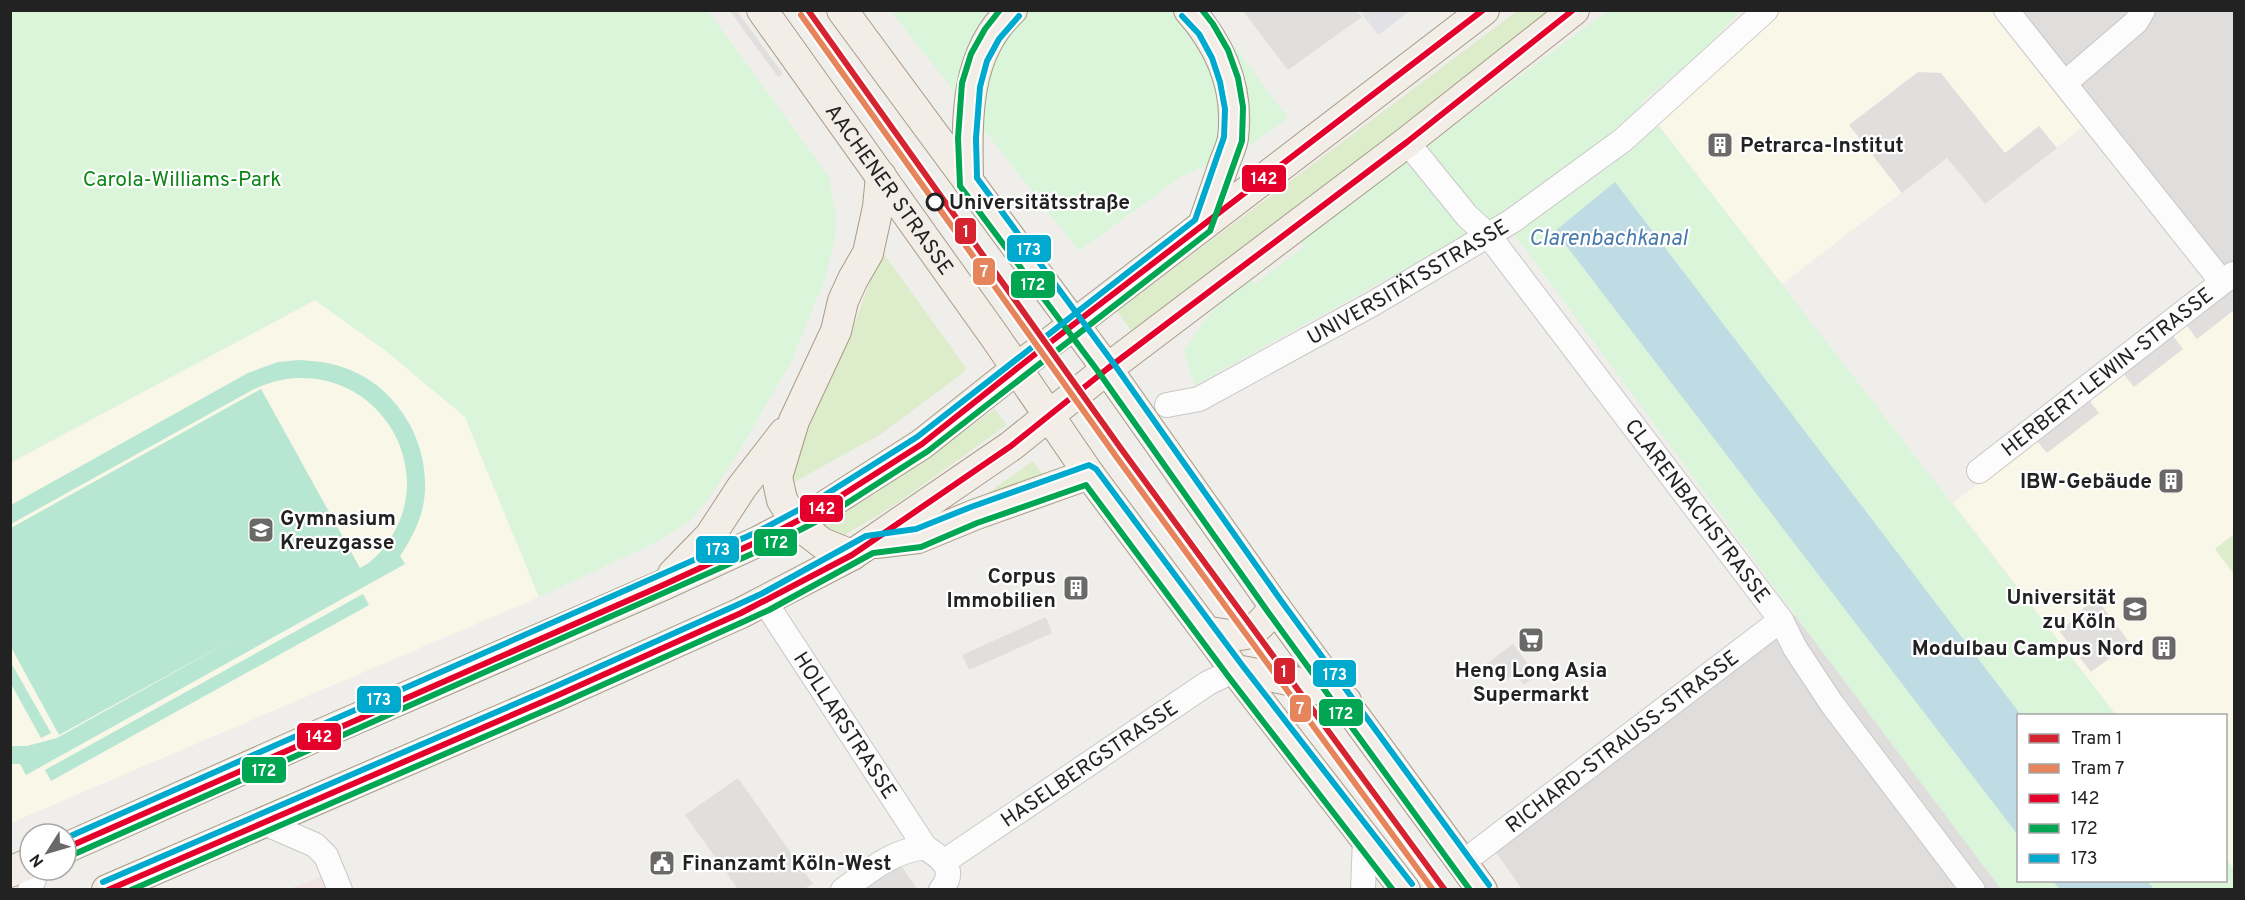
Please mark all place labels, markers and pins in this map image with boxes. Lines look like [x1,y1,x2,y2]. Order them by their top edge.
building icon: Petrarca-Institut [1705,130,1735,160]
place label: Petrarca-Institut [1740,133,1904,160]
place label: Universitätsstraße [949,190,1130,217]
marker: Universitätsstraße [926,193,944,211]
building icon: IBW-Gebäude [2156,466,2186,496]
place label: IBW-Gebäude [2020,469,2152,496]
place label: Gymnasium Kreuzgasse [280,506,396,557]
school or university icon: Gymnasium Kreuzgasse [246,515,276,545]
place label: Corpus Immobilien [947,564,1056,615]
building icon: Corpus Immobilien [1061,573,1091,603]
place label: Universität zu Köln [2007,585,2116,636]
school or university icon: Universität zu Köln [2120,594,2150,624]
supermarket icon: Heng Long Asia Supermarkt [1516,625,1546,655]
building icon: Modulbau Campus Nord [2149,633,2179,663]
place label: Modulbau Campus Nord [1912,636,2144,663]
place label: Heng Long Asia Supermarkt [1455,658,1607,709]
public building icon: Finanzamt Köln-West [647,848,677,878]
place label: Finanzamt Köln-West [682,851,891,878]

